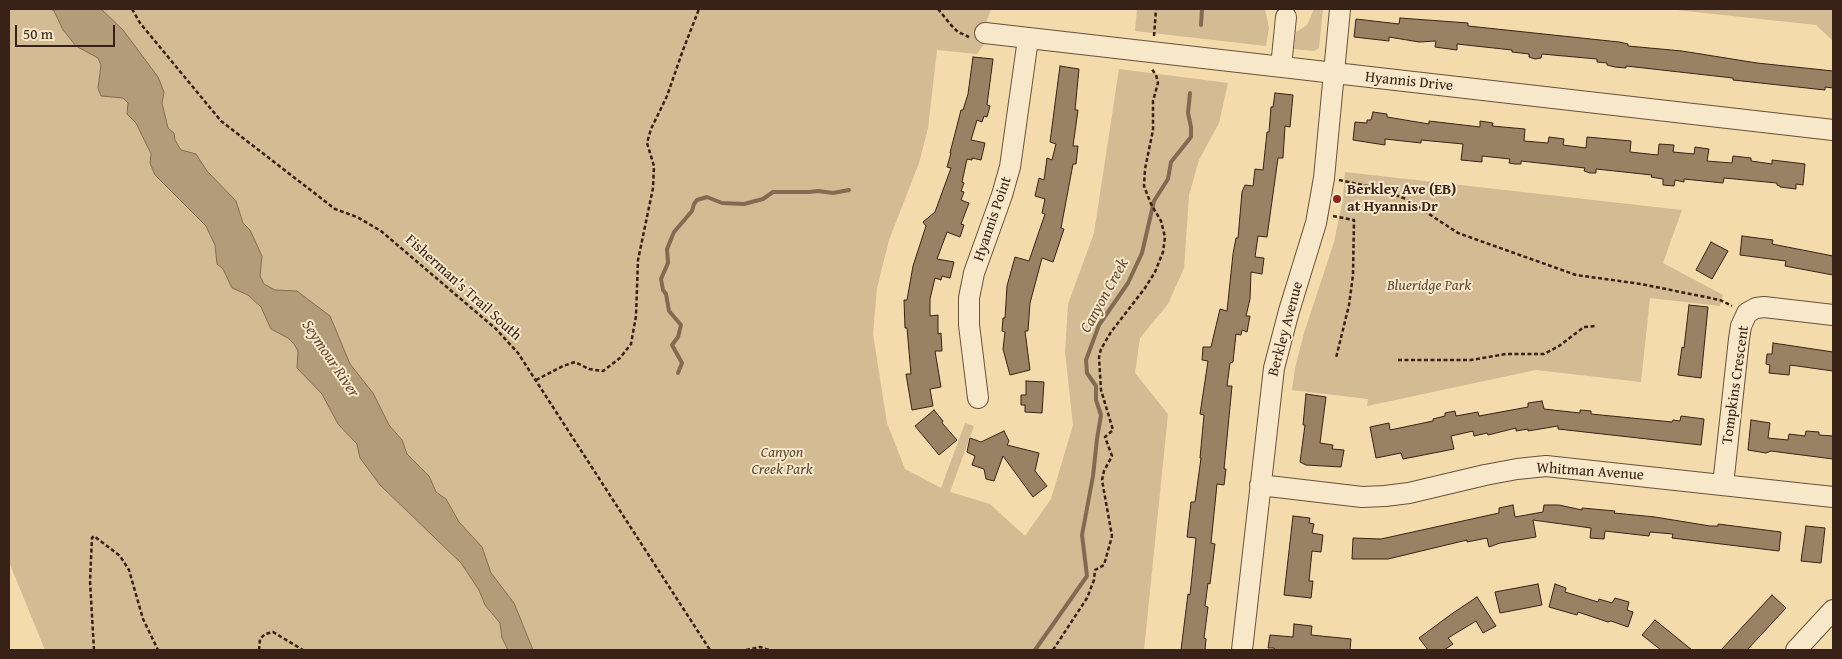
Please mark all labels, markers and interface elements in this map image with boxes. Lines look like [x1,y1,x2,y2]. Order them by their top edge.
scale bar [18,15,118,47]
text: 50 m [23,23,53,44]
street label: Hyannis Drive [1364,68,1454,96]
street label: Hyannis Point [970,174,1016,264]
place label: Berkley Ave (EB) at Hyannis Dr [1347,181,1456,216]
marker: Berkley Ave (EB) at Hyannis Dr [1331,193,1343,205]
street label: Fisherman's Trail South [401,231,525,345]
water label: Canyon Creek [1077,255,1133,337]
park label: Blueridge Park [1387,277,1471,295]
street label: Berkley Avenue [1265,280,1307,378]
water label: Seymour River [297,317,363,401]
street label: Tompkins Crescent [1719,324,1753,446]
park label: Canyon Creek Park [751,444,813,479]
street label: Whitman Avenue [1536,459,1644,485]

